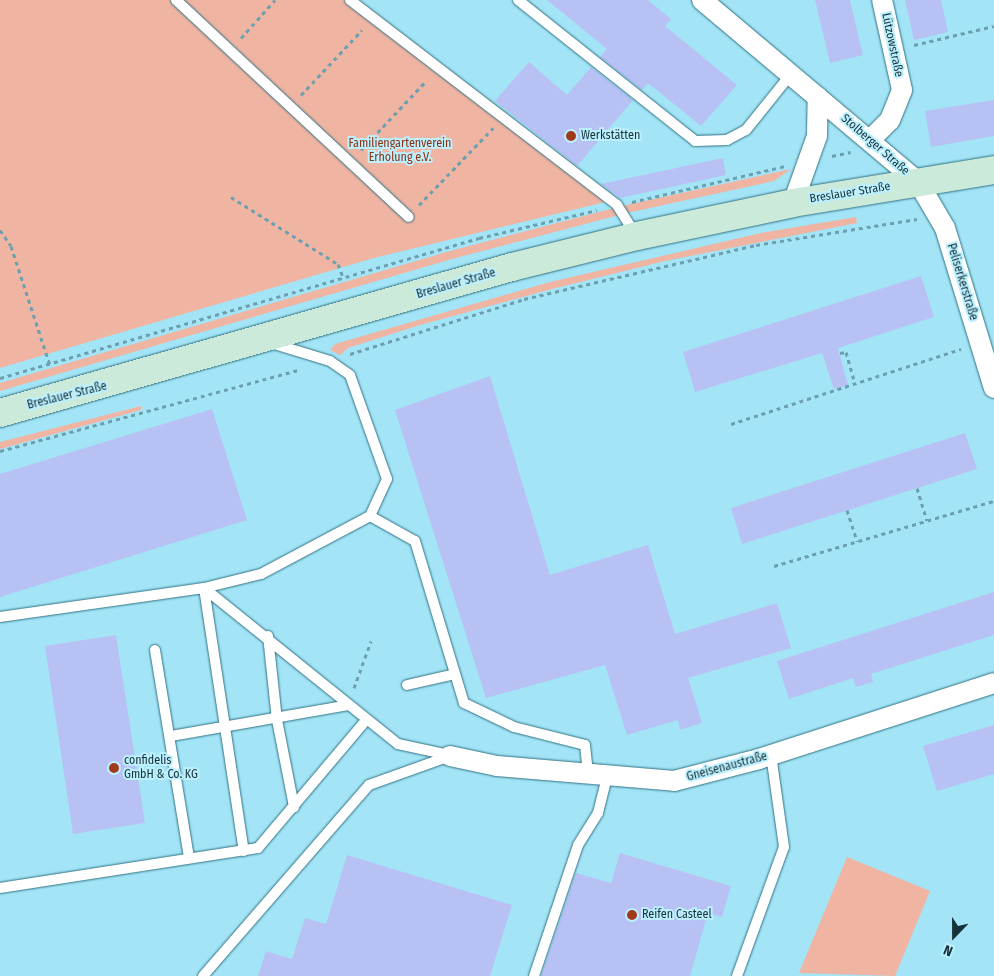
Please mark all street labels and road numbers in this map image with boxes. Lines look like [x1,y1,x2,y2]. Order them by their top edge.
street label: Lützowstraße [878,12,906,78]
street label: Stolberger Straße [838,111,912,179]
street label: Breslauer Straße [809,180,891,206]
street label: Peliserkerstraße [943,242,981,322]
street label: Breslauer Straße [415,266,497,302]
street label: Breslauer Straße [26,379,108,413]
street label: Gneisenaustraße [685,749,769,785]

